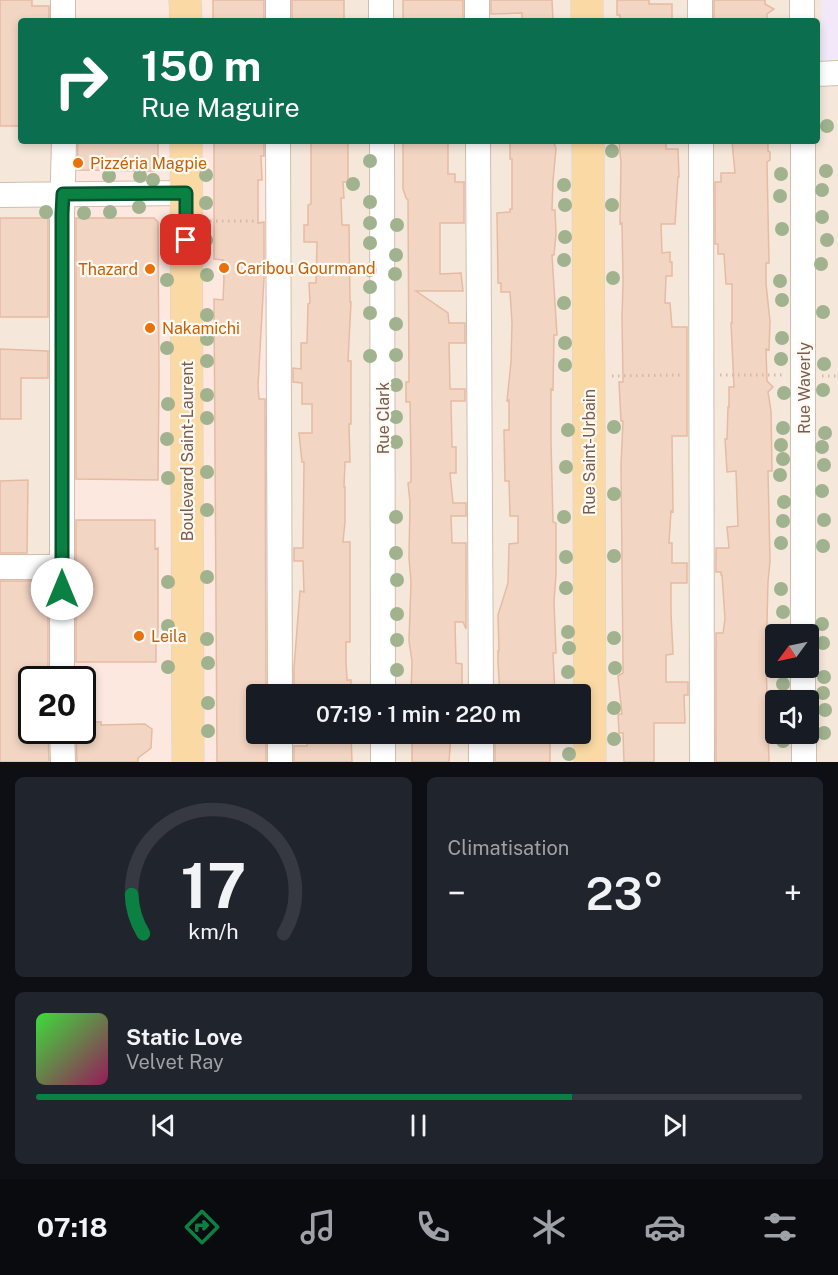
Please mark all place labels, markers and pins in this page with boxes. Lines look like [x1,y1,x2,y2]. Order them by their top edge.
place label: Pizzéria Magpie [90,154,207,173]
marker: Pizzéria Magpie [71,156,85,170]
pin [160,214,211,265]
place label: Caribou Gourmand [236,259,376,278]
place label: Thazard [78,260,138,279]
marker: Caribou Gourmand [217,261,231,275]
marker: Thazard [143,262,157,276]
place label: Nakamichi [162,319,240,338]
marker: Nakamichi [143,321,157,335]
place label: Leila [151,627,187,646]
marker: Leila [132,629,146,643]

